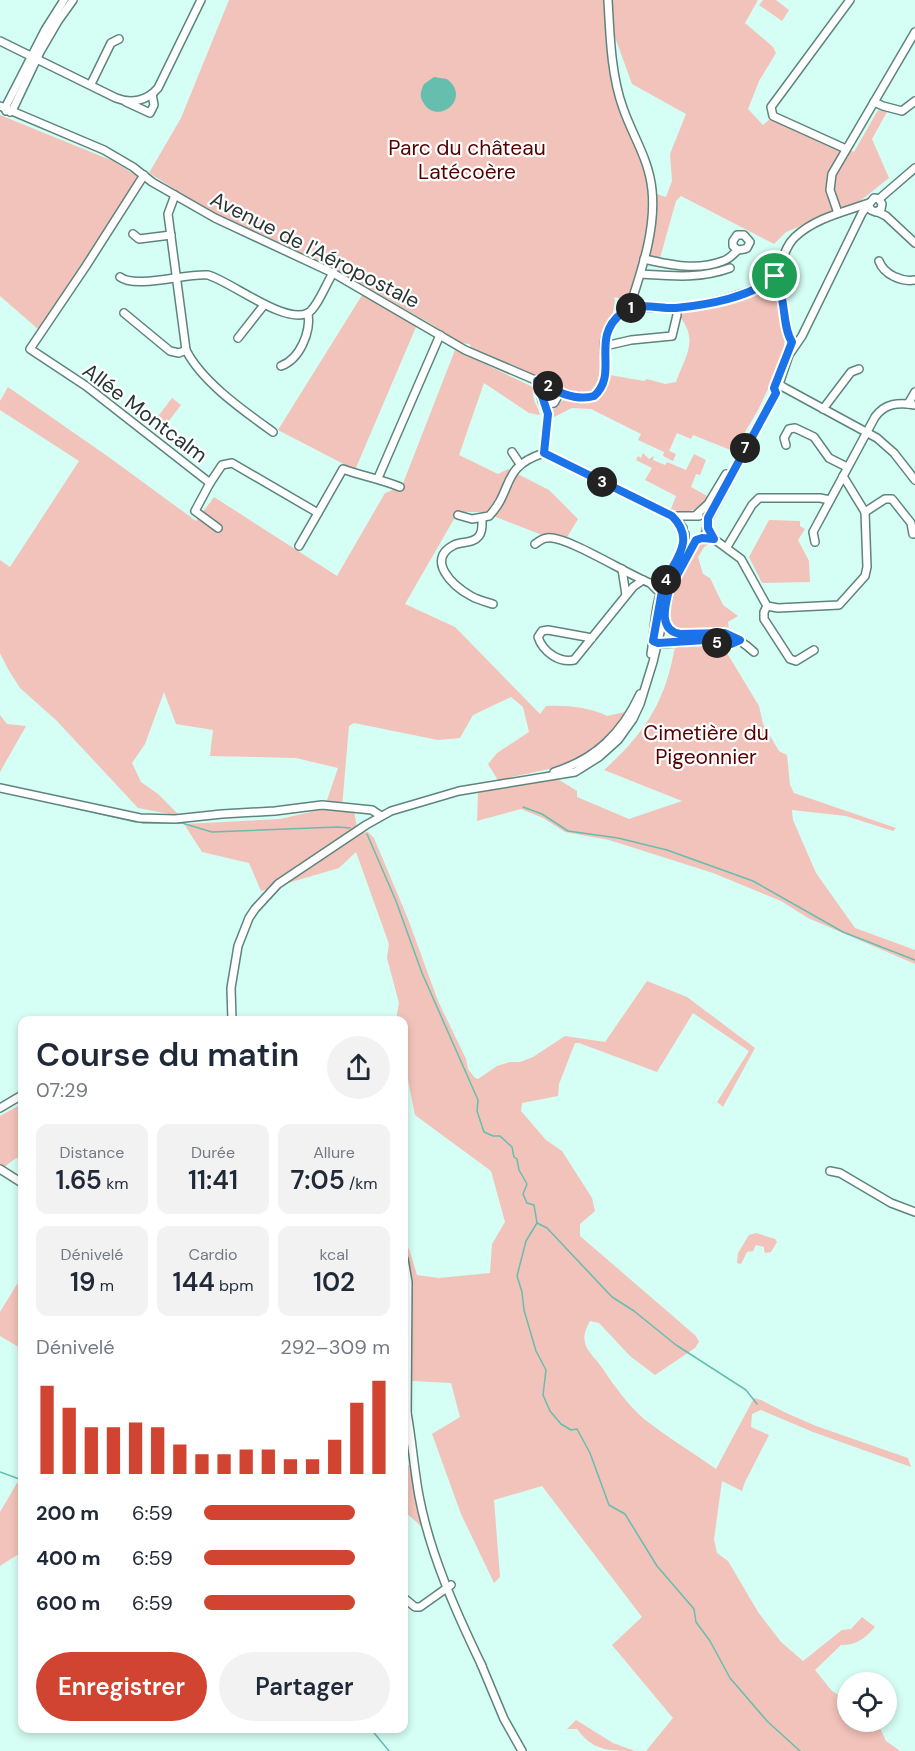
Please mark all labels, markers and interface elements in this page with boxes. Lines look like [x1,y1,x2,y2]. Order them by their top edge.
park label: Parc du château Latécoère [388,134,546,186]
street label: Avenue de l'Aéropostale [206,185,425,315]
pin [749,250,800,301]
icon: arrive [758,259,791,292]
pin: 1 [616,293,646,323]
text: 1 [628,297,634,318]
street label: Allée Montcalm [77,357,213,469]
pin: 2 [533,371,563,401]
text: 2 [543,375,553,396]
pin: 7 [730,433,760,463]
text: 7 [741,437,749,458]
pin: 3 [587,467,617,497]
text: 3 [597,471,607,492]
pin: 4 [651,565,681,595]
text: 4 [661,569,671,590]
pin: 5 [702,628,732,658]
text: 5 [712,632,722,653]
park label: Cimetière du Pigeonnier [643,719,769,771]
text: Course du matin [36,1033,299,1076]
button: share [327,1036,390,1099]
text: 07:29 [36,1077,88,1103]
text: Distance [60,1142,124,1163]
text: Durée [191,1142,235,1163]
text: Allure [313,1142,355,1163]
text: 1.65 [56,1163,102,1197]
text: 11:41 [188,1163,238,1197]
text: 7:05 [290,1163,345,1197]
text: km [102,1173,129,1194]
text: /km [345,1173,378,1194]
text: Dénivelé [61,1244,123,1265]
text: Cardio [188,1244,238,1265]
text: kcal [320,1244,348,1265]
text: 19 [70,1265,96,1299]
text: 144 [173,1265,215,1299]
text: 102 [313,1265,355,1299]
text: m [96,1275,114,1296]
text: bpm [215,1275,253,1296]
text: Dénivelé [36,1334,115,1360]
text: 292–309 m [280,1334,390,1360]
text: 200 m [36,1500,99,1526]
text: 6:59 [132,1500,173,1526]
text: 400 m [36,1545,101,1571]
text: 6:59 [132,1545,173,1571]
text: 600 m [36,1590,100,1616]
text: 6:59 [132,1590,173,1616]
button: Enregistrer [36,1652,207,1721]
button: Partager [219,1652,390,1721]
map controls [837,1672,897,1732]
button: locate [837,1672,897,1732]

